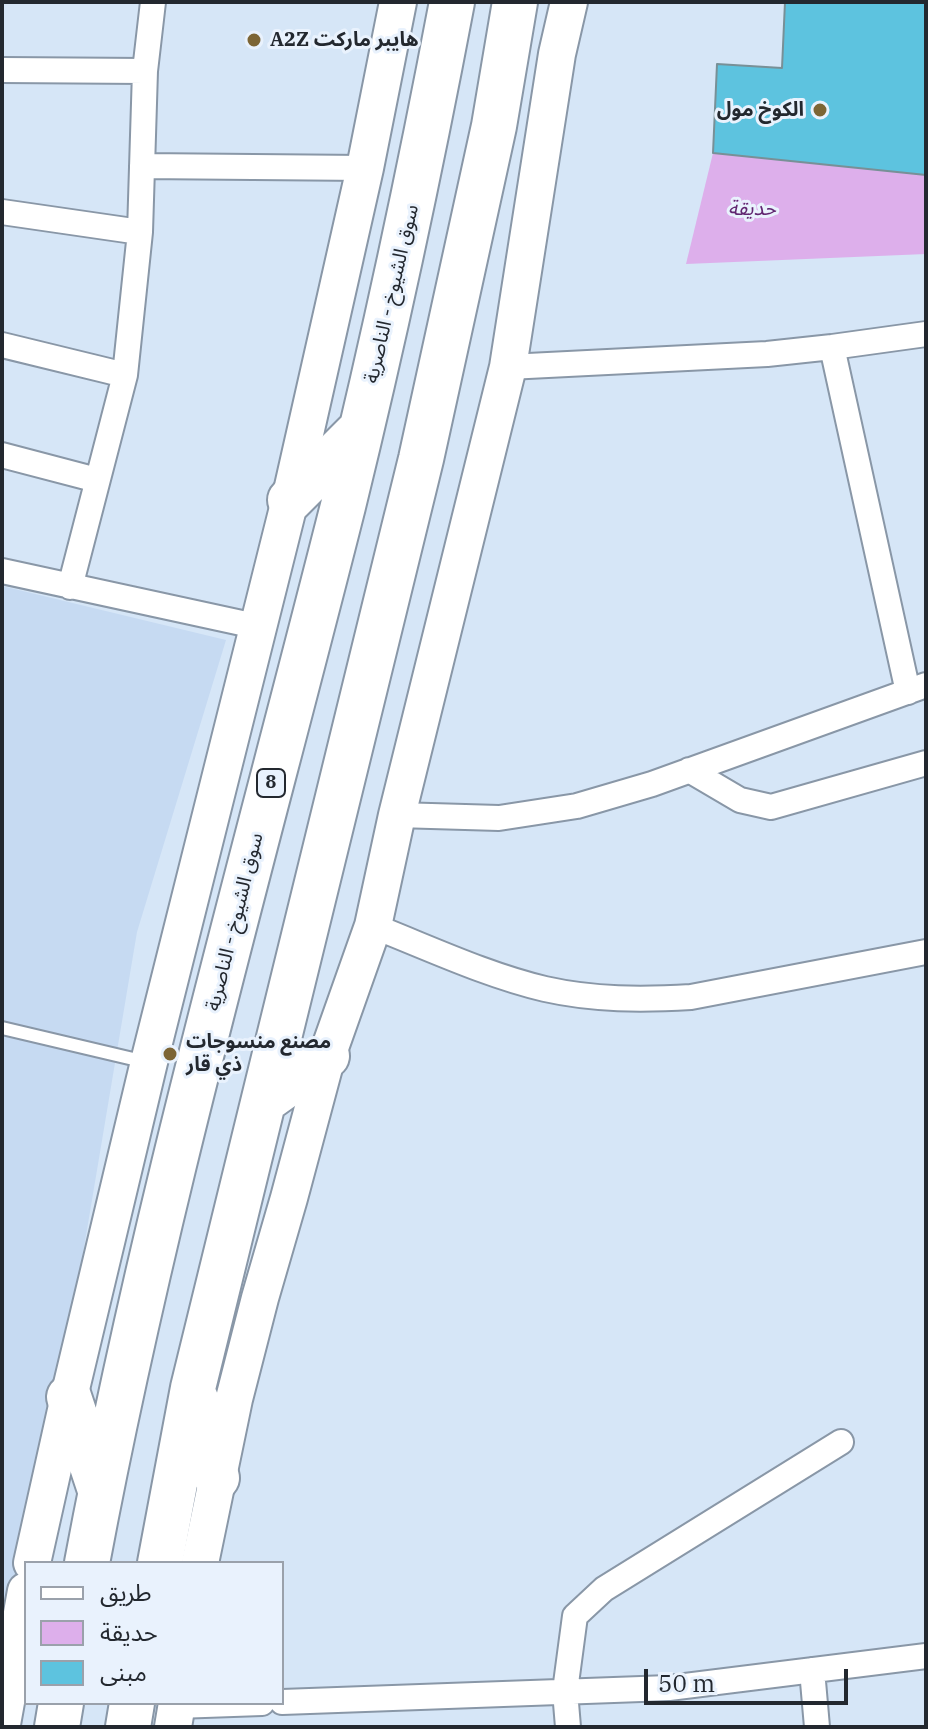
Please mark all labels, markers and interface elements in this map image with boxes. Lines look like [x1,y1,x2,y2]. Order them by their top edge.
place label: A2Z هايبر ماركت [270,28,419,52]
marker: A2Z هايبر ماركت [245,31,263,49]
place label: الكوخ مول [717,98,804,122]
marker: الكوخ مول [811,101,829,119]
park label: حديقة [728,197,776,221]
street label: سوق الشيوخ - الناصرية [360,202,424,386]
road number: 8 [257,769,285,797]
street label: سوق الشيوخ - الناصرية [201,830,269,1014]
place label: مصنع منسوجات ذي قار [186,1030,331,1077]
marker: مصنع منسوجات ذي قار [161,1045,179,1063]
legend [24,1561,284,1705]
text: طريق [100,1576,152,1608]
text: حديقة [100,1616,158,1648]
scale bar [648,1653,852,1703]
text: مبنى [100,1656,147,1688]
text: 50 m [658,1667,715,1699]

